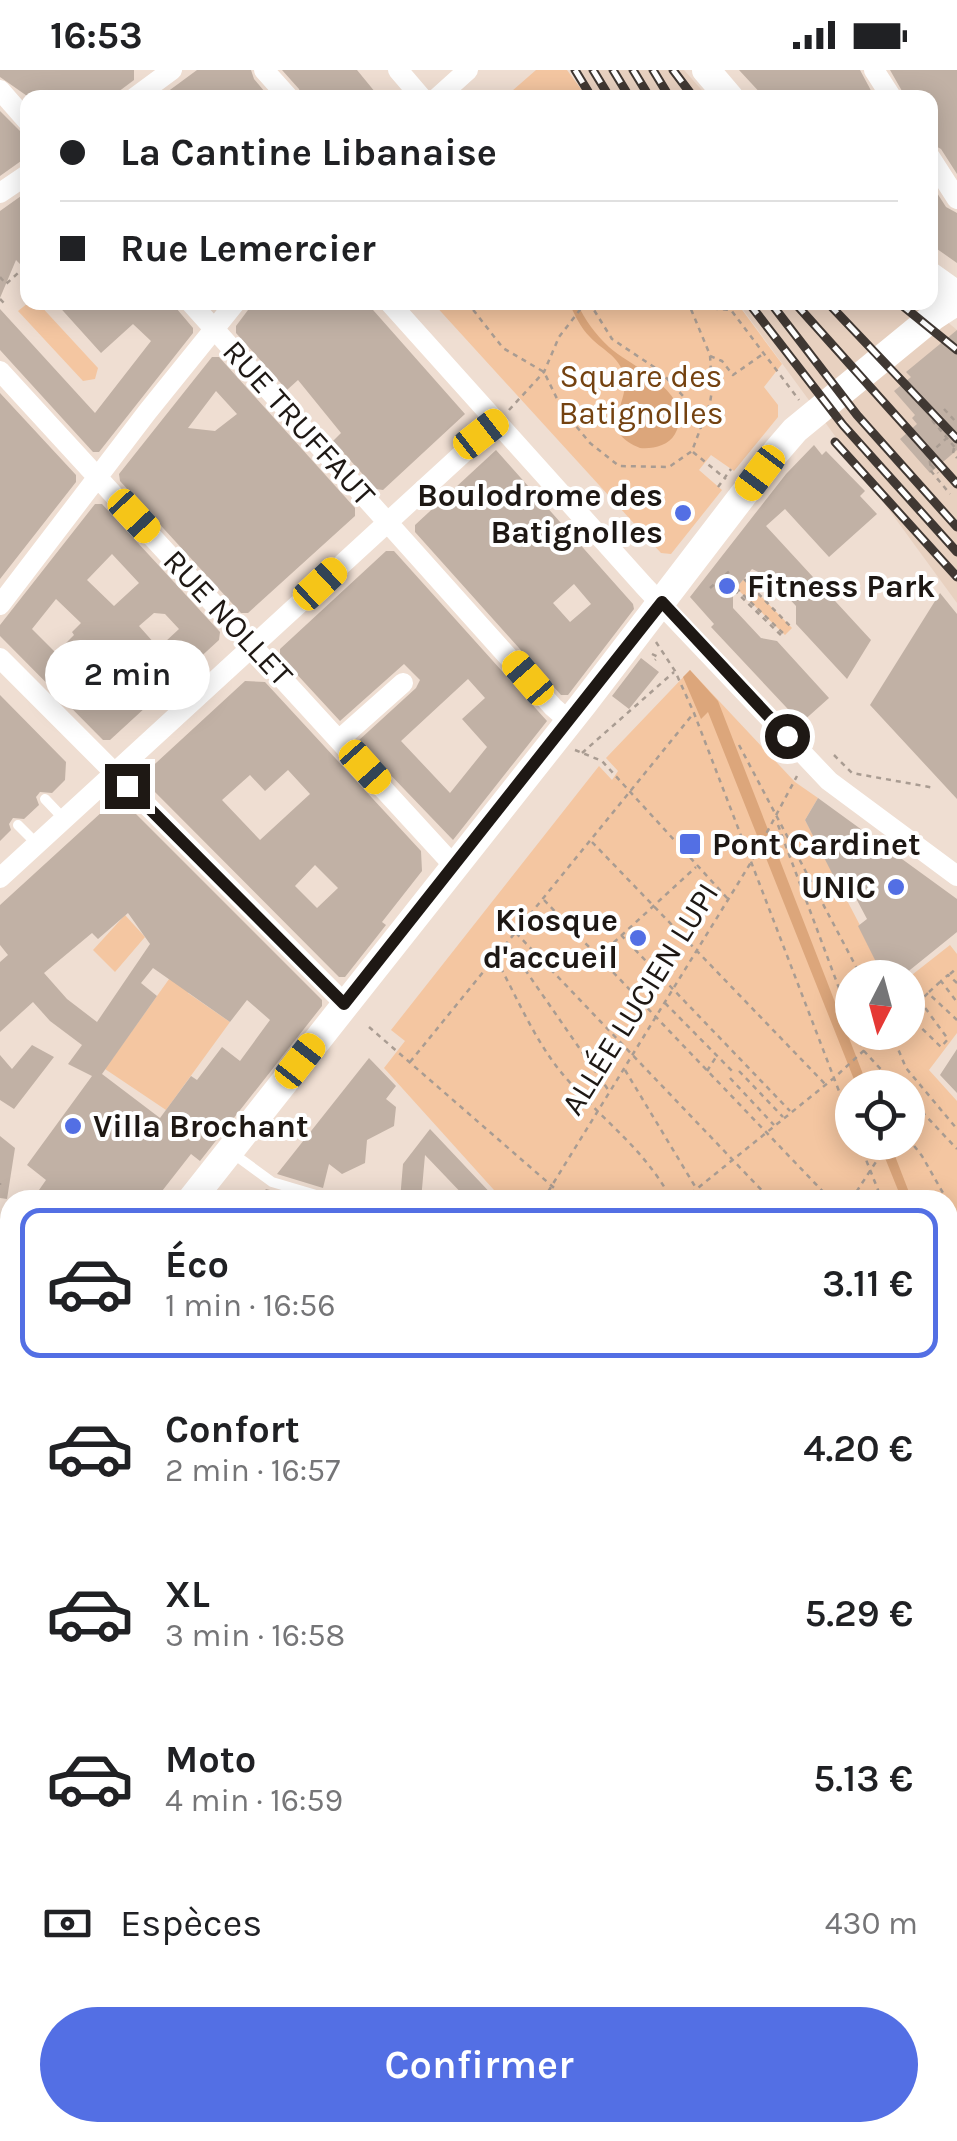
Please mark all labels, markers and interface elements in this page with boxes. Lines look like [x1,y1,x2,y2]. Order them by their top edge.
text: 16:53 [50,13,143,58]
text: La Cantine Libanaise [120,130,497,175]
text: Rue Lemercier [120,226,376,271]
street label: RUE TRUFFAUT [215,333,383,513]
park label: Square des Batignolles [558,358,724,432]
car [448,404,514,464]
car [730,440,790,506]
place label: Boulodrome des Batignolles [417,477,663,551]
car [103,484,165,548]
marker: Boulodrome des Batignolles [672,502,694,524]
street label: RUE NOLLET [156,542,300,694]
car [288,553,352,615]
place label: Fitness Park [747,568,935,605]
marker: Fitness Park [716,575,738,597]
callout: 2 min [44,641,210,711]
car [497,646,559,710]
text: 2 min [84,656,171,693]
route start [765,714,810,759]
car [334,735,396,799]
route end [105,764,150,809]
place label: Pont Cardinet [712,826,921,863]
marker: Pont Cardinet [677,831,703,857]
place label: UNIC [801,869,876,906]
street label: ALLÉE LUCIEN LUPI [552,875,726,1122]
marker: UNIC [885,876,907,898]
place label: Kiosque d'accueil [483,902,618,976]
marker: Kiosque d'accueil [627,927,649,949]
north arrow [835,960,925,1050]
map controls [835,960,925,1160]
car [270,1028,330,1094]
button: locate [835,1070,925,1160]
place label: Villa Brochant [93,1108,309,1145]
marker: Villa Brochant [62,1115,84,1137]
icon: car [45,1238,135,1328]
text: Éco [165,1242,229,1287]
text: 3.11 € [822,1261,913,1306]
text: 1 min · 16:56 [165,1287,336,1324]
icon: car [45,1403,135,1493]
text: Confort [165,1407,300,1452]
text: 4.20 € [803,1426,913,1471]
text: 2 min · 16:57 [165,1452,340,1489]
icon: car [45,1568,135,1658]
text: XL [165,1572,210,1617]
text: 5.29 € [804,1591,913,1636]
text: 3 min · 16:58 [165,1617,345,1654]
icon: car [45,1733,135,1823]
text: Moto [165,1737,256,1782]
text: 5.13 € [813,1756,913,1801]
text: 4 min · 16:59 [165,1782,343,1819]
icon: cash [40,1896,95,1951]
text: Espèces [120,1901,262,1946]
text: 430 m [825,1905,918,1942]
button: Confirmer [40,2007,918,2122]

